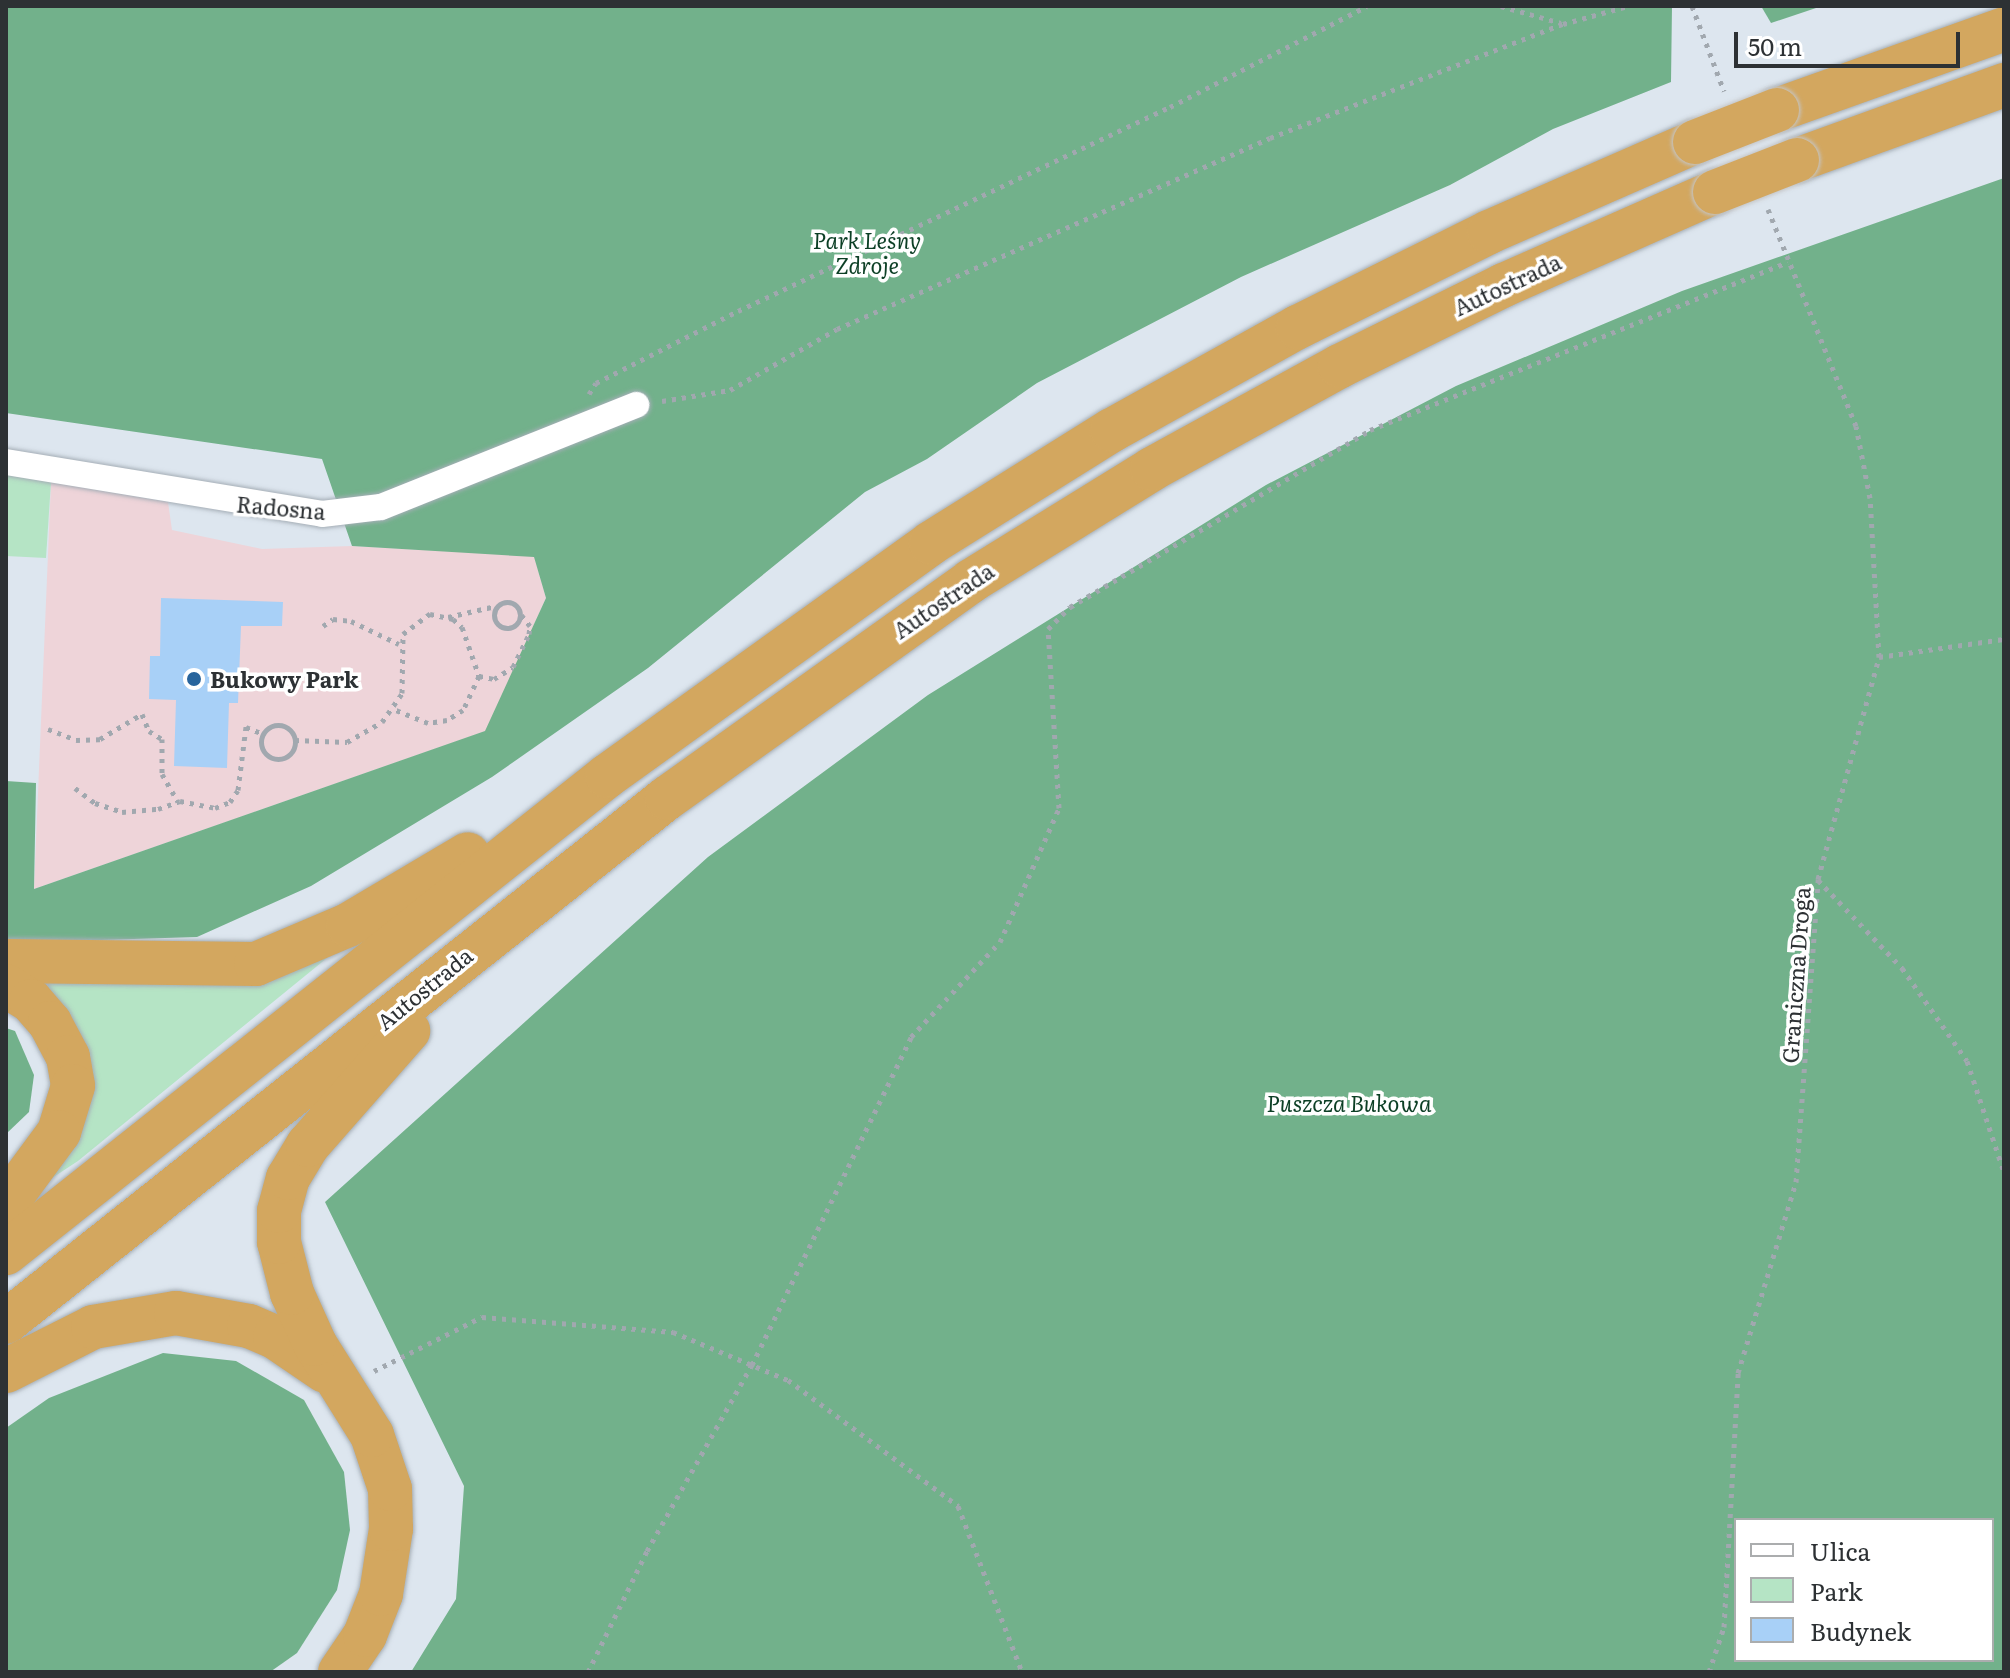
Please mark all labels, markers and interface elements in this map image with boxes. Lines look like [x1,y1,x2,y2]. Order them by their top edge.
scale bar [1738,16,1964,66]
text: 50 m [1748,28,1802,63]
park label: Park Leśny Zdroje [813,226,921,278]
street label: Autostrada [1449,248,1565,320]
street label: Radosna [235,490,327,524]
street label: Autostrada [888,557,998,643]
place label: Bukowy Park [210,666,359,692]
marker: Bukowy Park [185,670,203,688]
street label: Graniczna Droga [1776,886,1814,1064]
street label: Autostrada [371,941,477,1035]
park label: Puszcza Bukowa [1266,1090,1432,1116]
legend [1734,1518,1994,1662]
text: Ulica [1810,1533,1870,1568]
text: Park [1810,1573,1863,1608]
text: Budynek [1810,1613,1911,1648]

